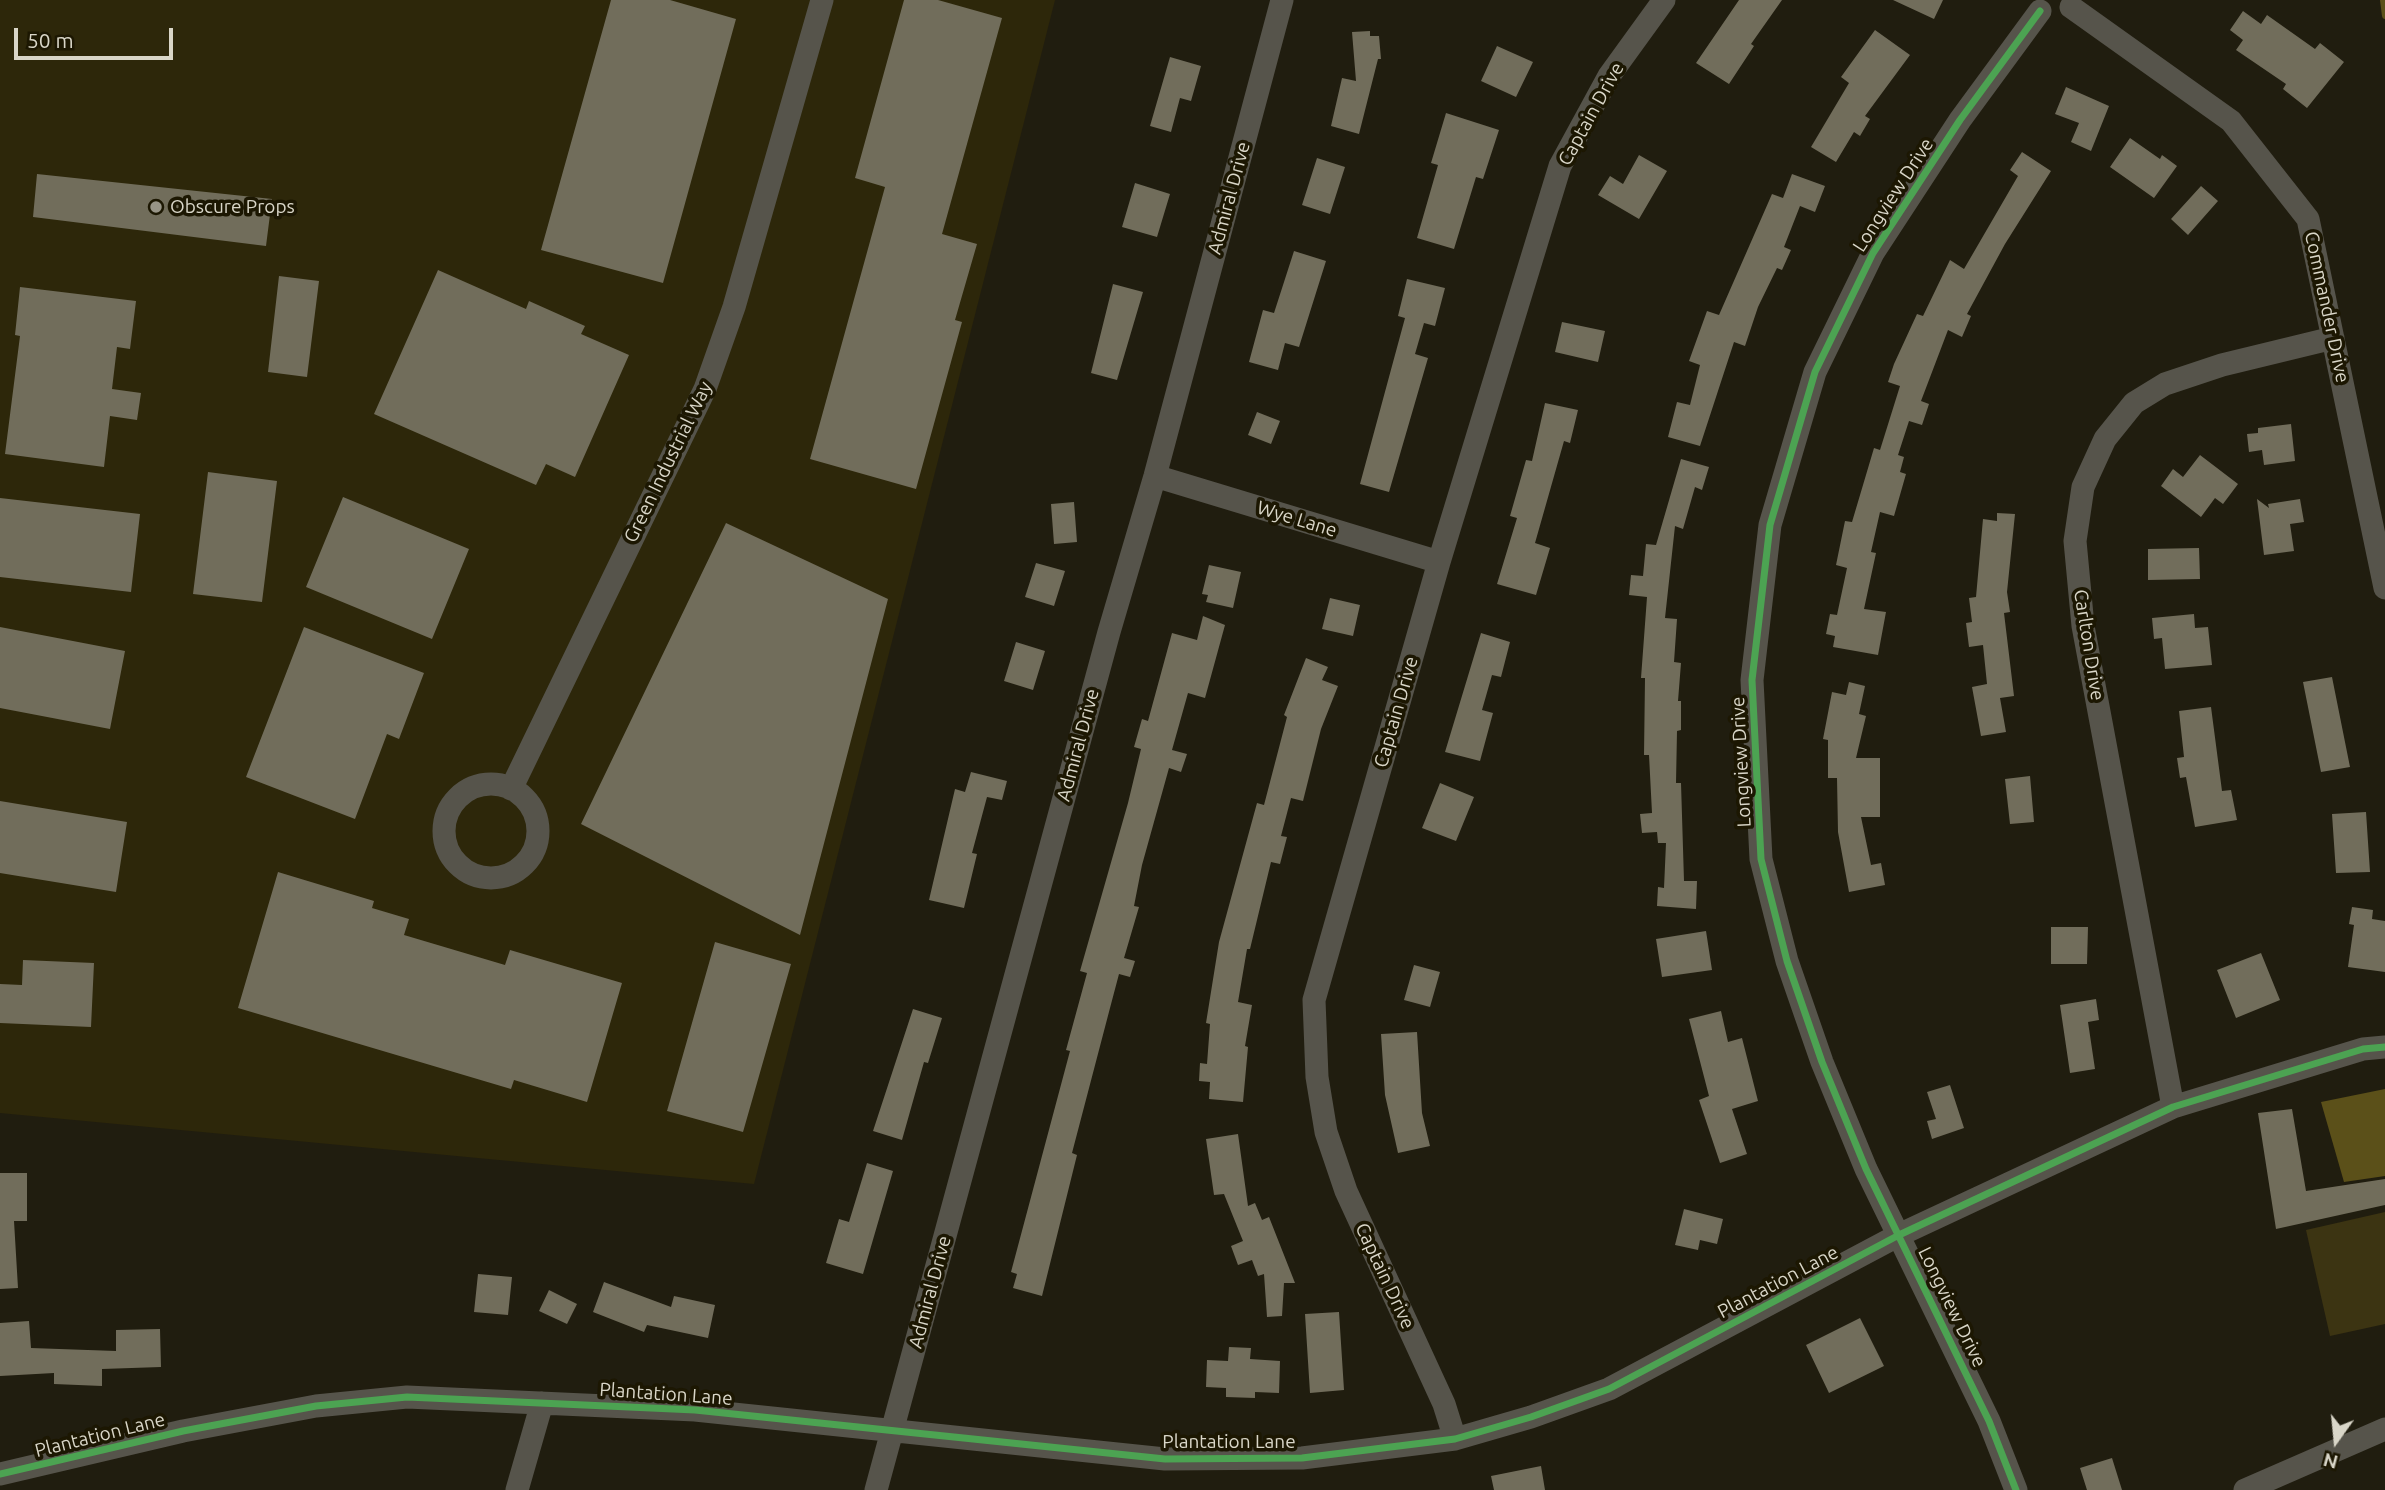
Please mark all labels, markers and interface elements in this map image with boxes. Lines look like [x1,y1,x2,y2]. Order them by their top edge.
scale bar [18,14,177,58]
text: 50 m [27,28,74,52]
street label: Captain Drive [1553,58,1629,170]
street label: Longview Drive [1848,134,1938,256]
street label: Admiral Drive [1203,139,1255,257]
place label: Obscure Props [170,196,295,218]
marker: Obscure Props [148,199,164,215]
street label: Commander Drive [2300,229,2354,385]
street label: Green Industrial Way [619,378,717,546]
street label: Wye Lane [1254,496,1340,542]
street label: Carlton Drive [2069,588,2109,702]
street label: Captain Drive [1369,654,1423,770]
street label: Admiral Drive [1052,686,1104,804]
street label: Longview Drive [1726,696,1756,828]
street label: Captain Drive [1350,1219,1420,1333]
street label: Admiral Drive [904,1233,956,1351]
street label: Plantation Lane [1714,1241,1842,1323]
street label: Longview Drive [1913,1243,1991,1371]
street label: Plantation Lane [599,1378,733,1410]
north arrow [2301,1406,2371,1476]
street label: Plantation Lane [33,1408,167,1462]
street label: Plantation Lane [1162,1431,1296,1453]
text: N [2321,1449,2340,1474]

